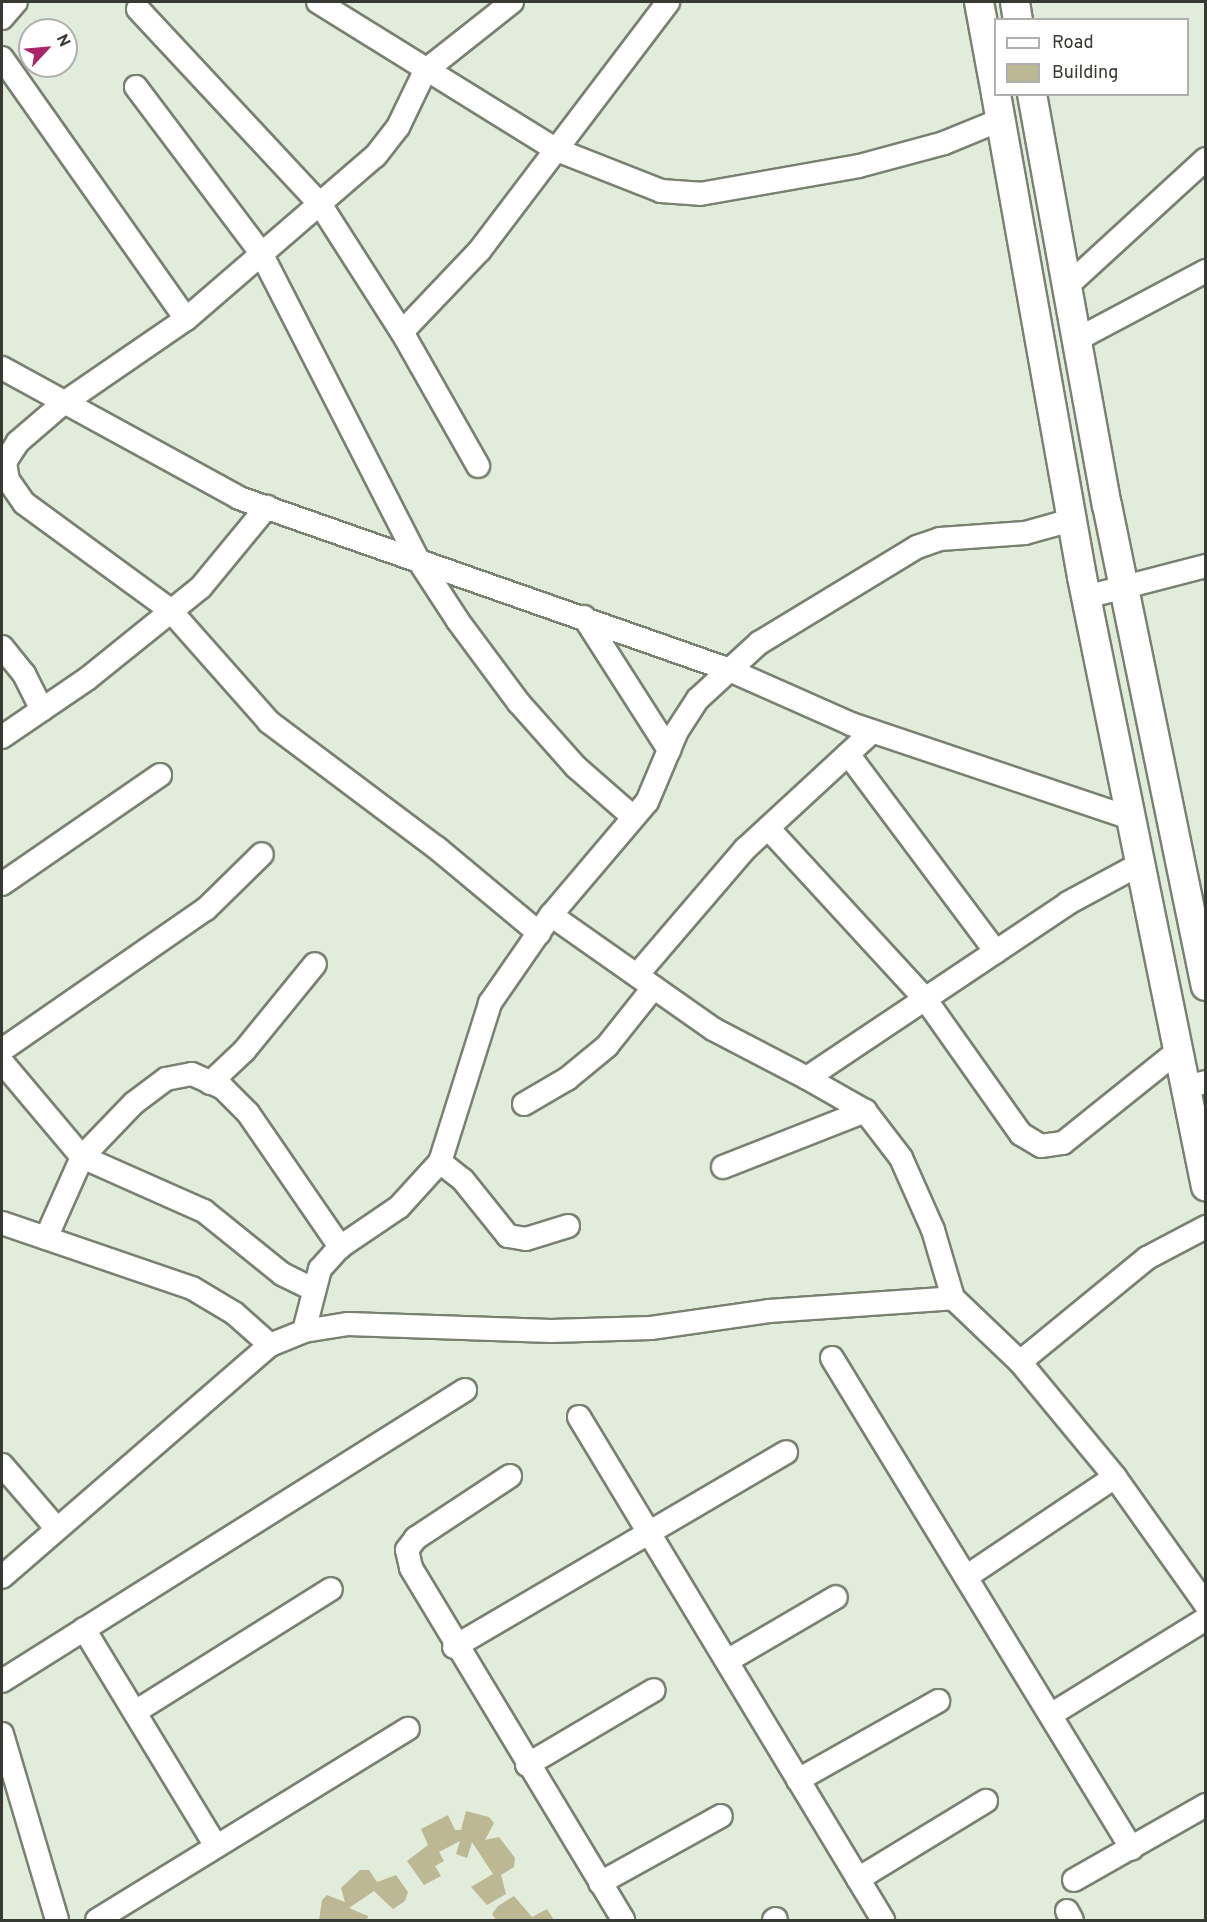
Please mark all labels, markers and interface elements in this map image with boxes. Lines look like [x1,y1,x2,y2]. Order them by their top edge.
north arrow [18,18,78,78]
legend [994,18,1189,96]
text: N [51,31,74,51]
text: Road [1052,32,1094,55]
text: Building [1052,62,1118,85]

